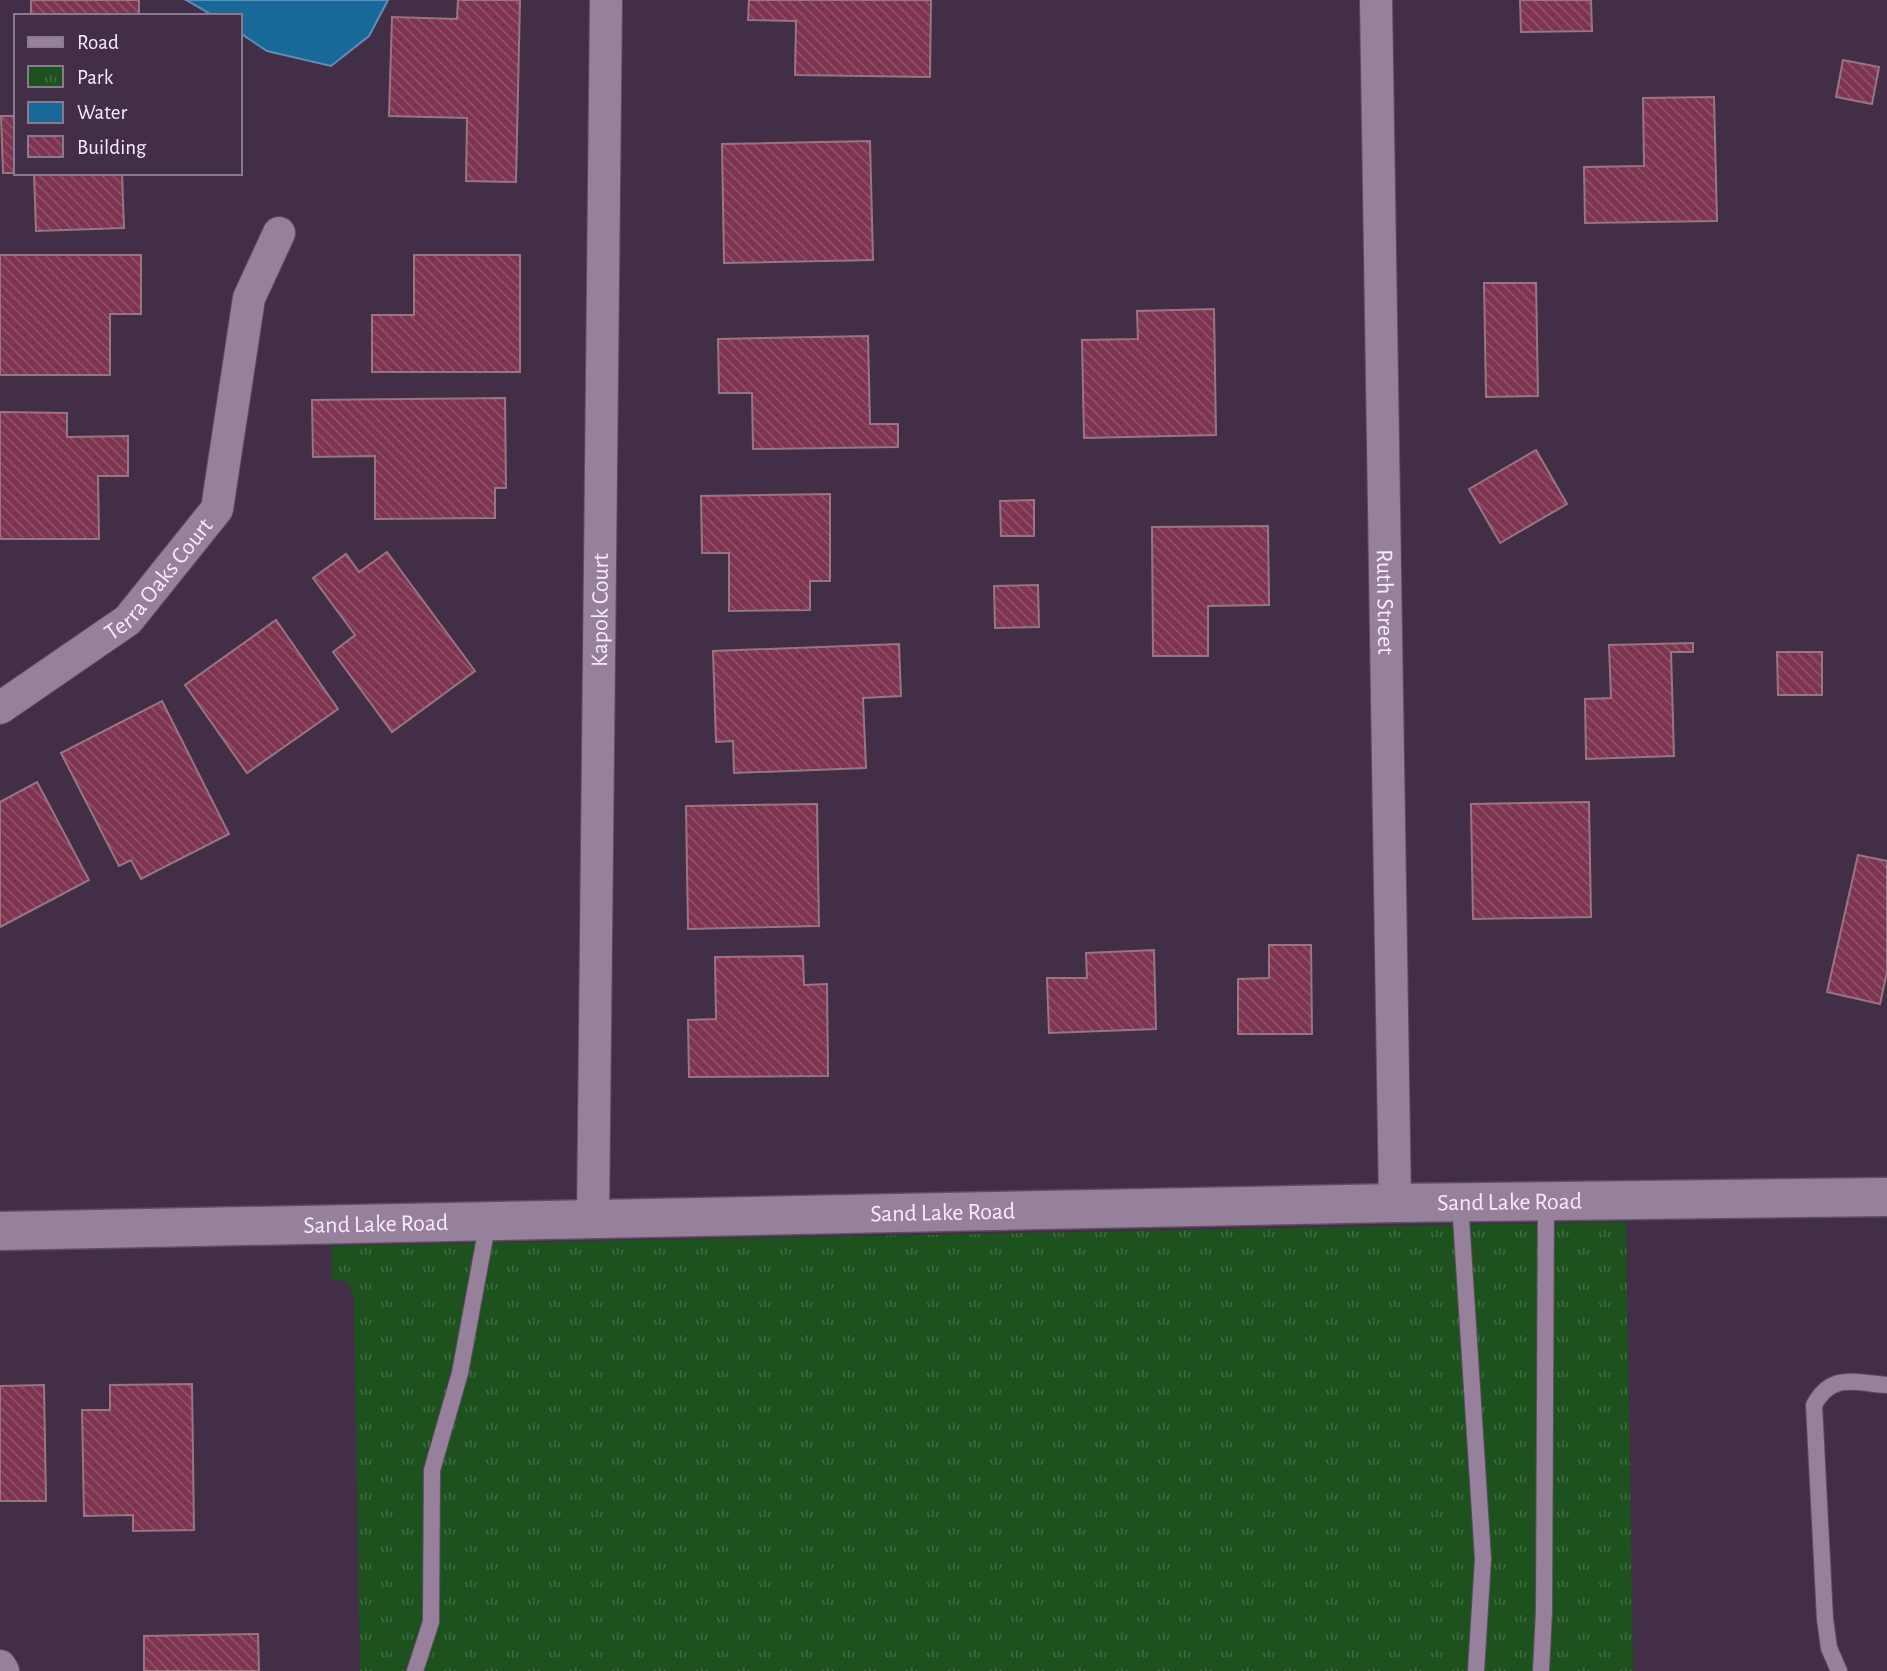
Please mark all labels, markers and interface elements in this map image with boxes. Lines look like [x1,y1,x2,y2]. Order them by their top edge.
legend [14,14,242,175]
text: Road [77,32,119,53]
text: Park [77,67,114,88]
text: Water [77,102,127,123]
text: Building [77,137,147,158]
street label: Terra Oaks Court [100,514,218,645]
street label: Ruth Street [1372,549,1397,655]
street label: Kapok Court [588,553,613,667]
street label: Sand Lake Road [1437,1190,1582,1215]
street label: Sand Lake Road [870,1200,1016,1227]
street label: Sand Lake Road [303,1211,449,1238]

